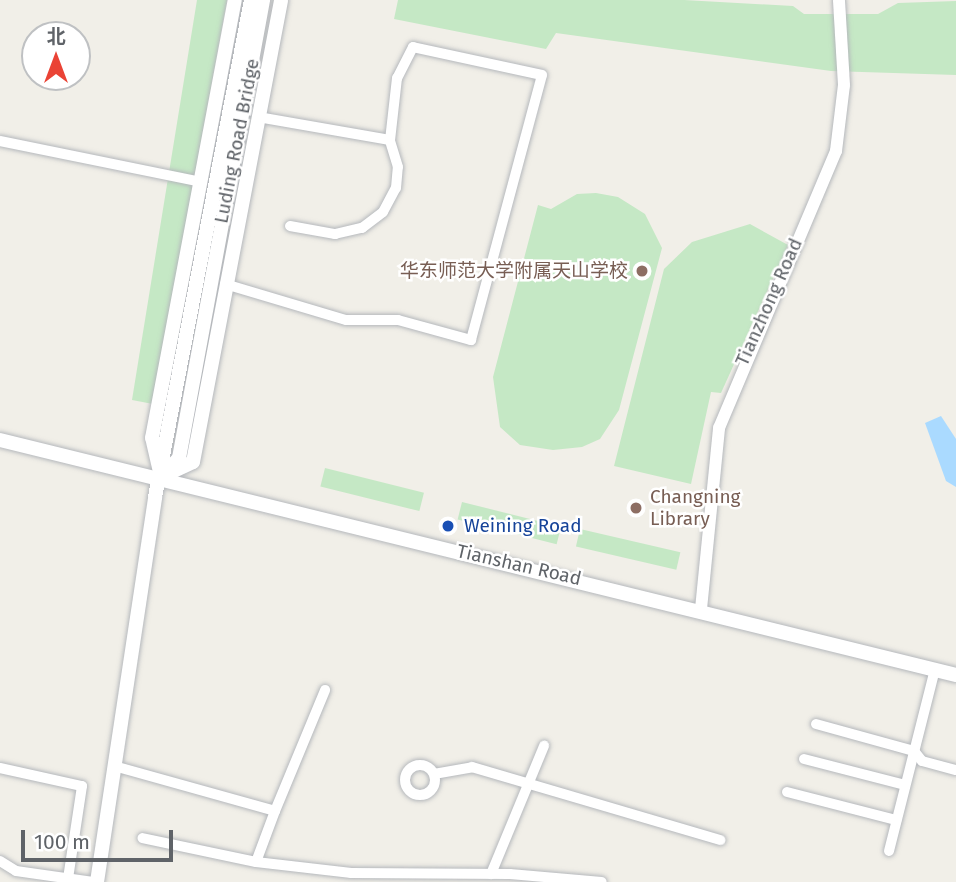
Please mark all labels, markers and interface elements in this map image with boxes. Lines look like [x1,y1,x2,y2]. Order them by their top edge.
north arrow [21,21,91,91]
text: 北 [46,25,66,48]
street label: Luding Road Bridge [210,57,264,225]
street label: Tianzhong Road [731,235,807,369]
place label: 华东师范大学附属天山学校 [400,260,628,282]
marker: 华东师范大学附属天山学校 [634,263,650,279]
place label: Changning Library [650,486,740,530]
marker: Changning Library [628,500,644,516]
place label: Weining Road [464,515,582,537]
marker: Weining Road [438,516,458,536]
street label: Tianshan Road [455,540,583,590]
scale bar [24,816,177,860]
text: 100 m [34,829,90,855]

